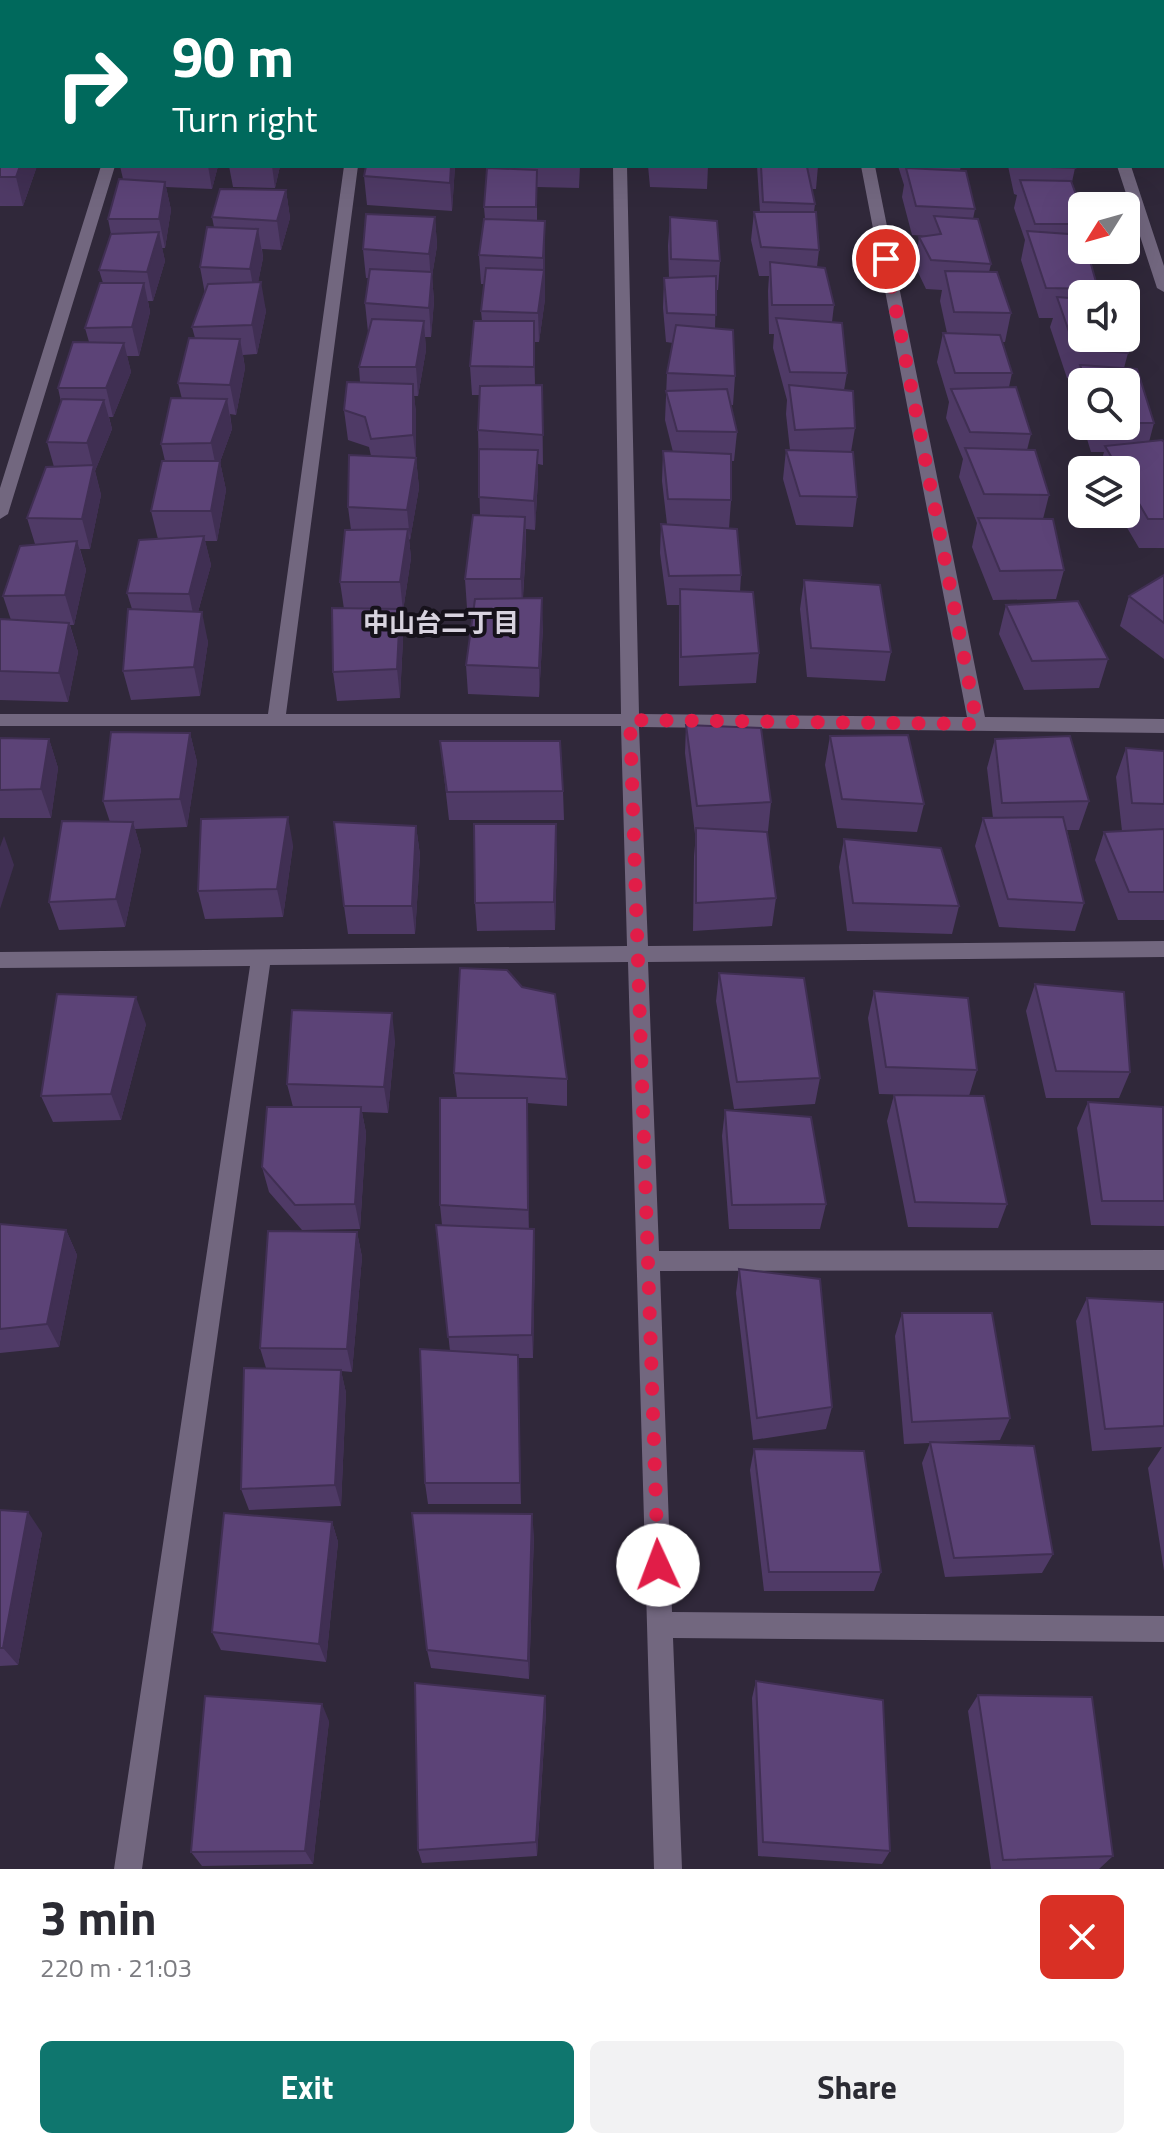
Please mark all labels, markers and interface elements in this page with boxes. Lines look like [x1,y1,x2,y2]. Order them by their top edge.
text: 90 m [172,14,294,99]
icon: right [40,32,144,136]
text: Turn right [172,91,317,146]
north arrow [1068,192,1140,264]
map controls [1068,192,1140,528]
pin [852,225,920,293]
icon: arrive [864,237,908,281]
button: sound [1068,280,1140,352]
button: search [1068,368,1140,440]
button: layers [1068,456,1140,528]
district label: 中山台二丁目 [363,603,519,642]
position arrow [616,1523,700,1607]
text: 3 min [40,1881,157,1954]
button: close [1040,1895,1124,1979]
text: 220 m · 21:03 [40,1948,192,1987]
button: Exit [40,2041,574,2133]
button: Share [590,2041,1124,2133]

